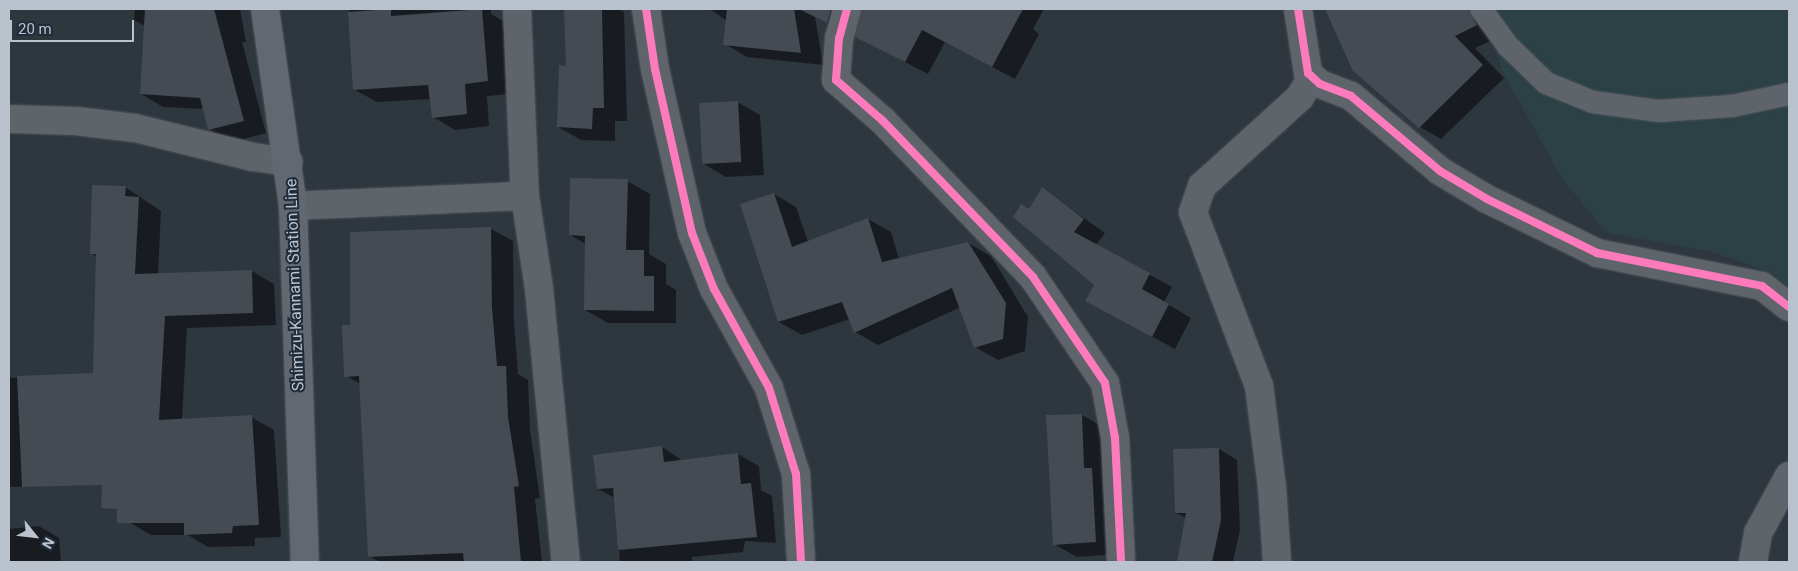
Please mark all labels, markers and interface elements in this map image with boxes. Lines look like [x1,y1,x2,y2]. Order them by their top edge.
scale bar [12,10,136,42]
text: 20 m [18,20,52,38]
street label: Shimizu-Kannami Station Line [282,178,308,392]
north arrow [10,511,60,561]
text: N [39,535,58,551]

